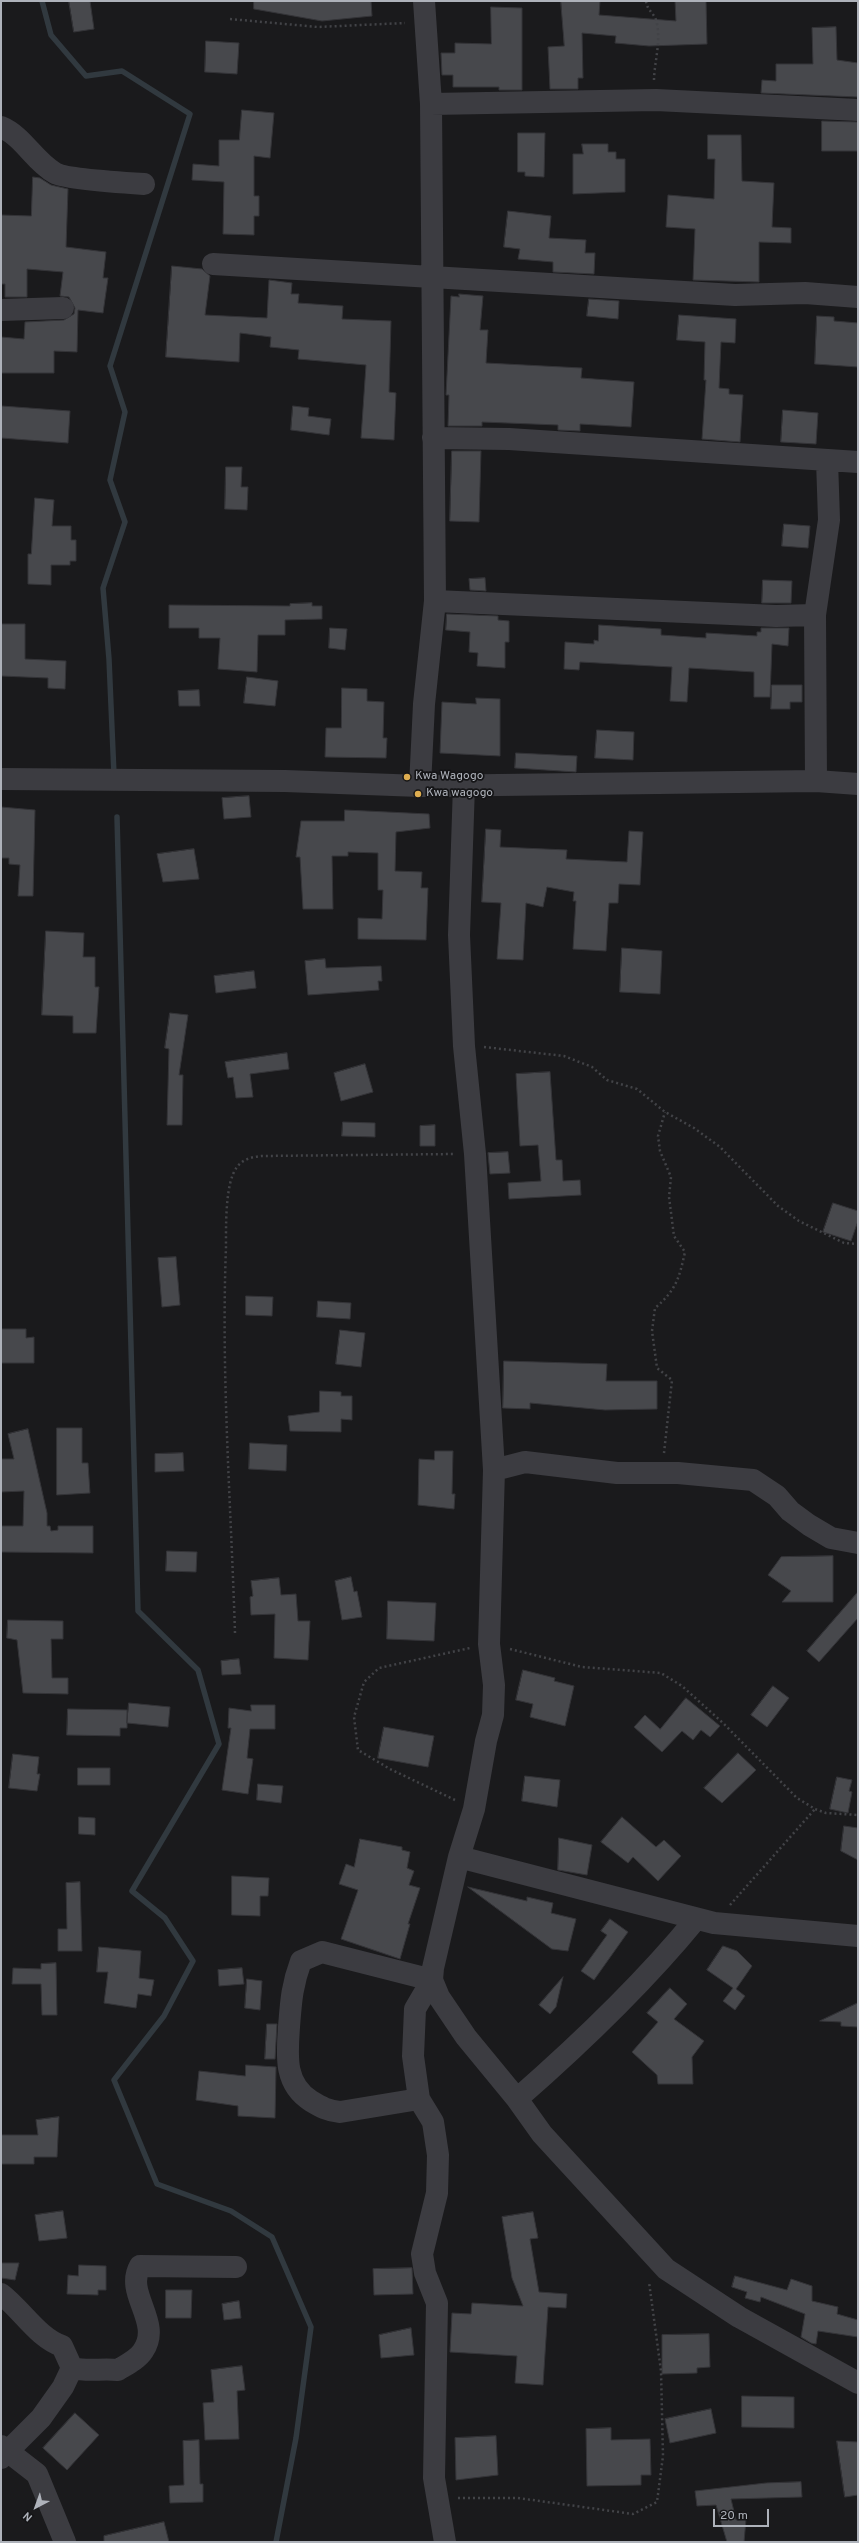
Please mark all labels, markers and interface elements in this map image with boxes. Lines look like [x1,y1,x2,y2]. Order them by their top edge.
place label: Kwa Wagogo [415,770,483,784]
marker: Kwa Wagogo [402,772,412,782]
place label: Kwa wagogo [426,787,493,801]
marker: Kwa wagogo [413,789,423,799]
north arrow [16,2487,56,2527]
scale bar [715,2501,771,2527]
text: N [21,2508,36,2524]
text: 20 m [720,2508,748,2524]

